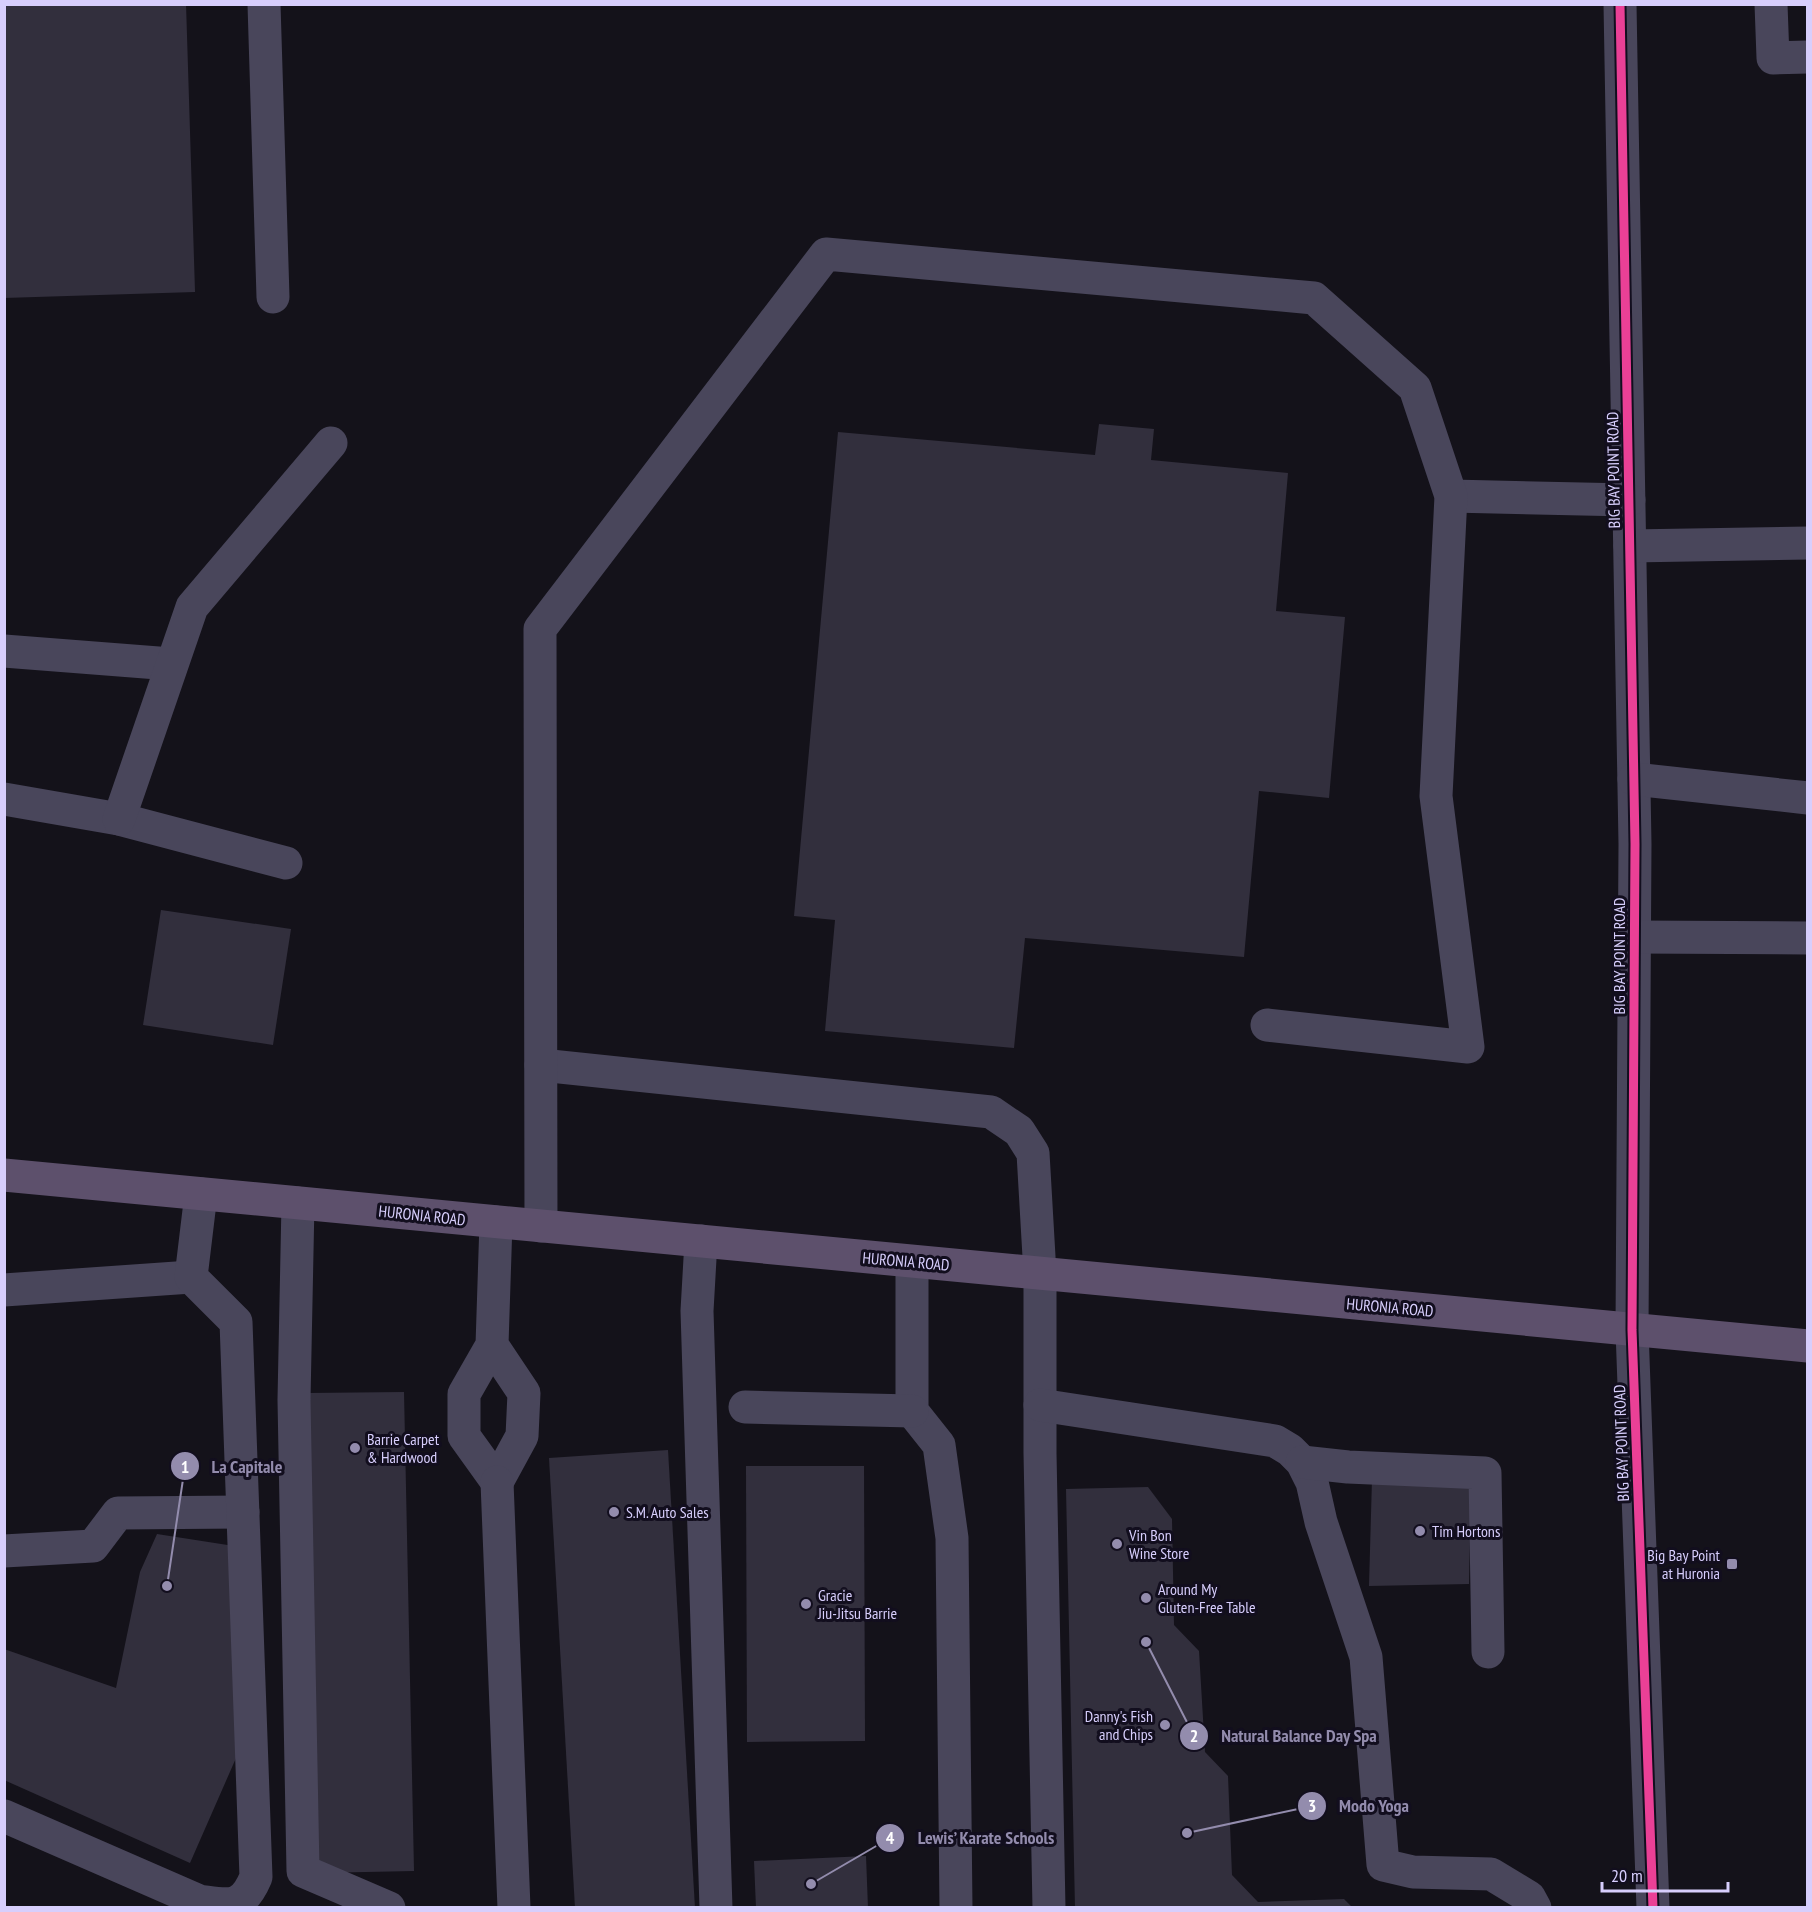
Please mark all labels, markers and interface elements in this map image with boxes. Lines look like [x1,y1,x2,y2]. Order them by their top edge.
street label: BIG BAY POINT ROAD [1602,411,1624,529]
street label: BIG BAY POINT ROAD [1609,898,1629,1014]
street label: HURONIA ROAD [378,1200,466,1230]
street label: HURONIA ROAD [862,1247,950,1275]
street label: HURONIA ROAD [1346,1293,1434,1321]
street label: BIG BAY POINT ROAD [1609,1384,1633,1502]
place label: Barrie Carpet & Hardwood [367,1429,440,1467]
marker: Barrie Carpet & Hardwood [348,1441,362,1455]
callout: La Capitale [170,1448,295,1484]
text: 1 [181,1455,189,1478]
text: La Capitale [212,1455,283,1478]
place label: S.M. Auto Sales [626,1502,709,1522]
marker: S.M. Auto Sales [607,1505,621,1519]
place label: Tim Hortons [1432,1521,1500,1541]
marker: Tim Hortons [1413,1524,1427,1538]
place label: Vin Bon Wine Store [1128,1525,1189,1563]
marker: Vin Bon Wine Store [1110,1537,1124,1551]
place label: Big Bay Point at Huronia [1647,1545,1721,1583]
marker: Big Bay Point at Huronia [1725,1557,1739,1571]
place label: Around My Gluten-Free Table [1158,1579,1256,1617]
place label: Gracie Jiu-Jitsu Barrie [817,1585,897,1623]
marker: Around My Gluten-Free Table [1139,1591,1153,1605]
marker: Gracie Jiu-Jitsu Barrie [799,1597,813,1611]
place label: Danny's Fish and Chips [1085,1706,1153,1744]
marker: Danny's Fish and Chips [1158,1718,1172,1732]
callout: Natural Balance Day Spa [1179,1718,1389,1754]
text: 2 [1190,1724,1198,1747]
text: Natural Balance Day Spa [1221,1724,1377,1747]
callout: Modo Yoga [1297,1788,1421,1824]
text: 3 [1308,1794,1316,1817]
text: Modo Yoga [1339,1794,1409,1817]
callout: Lewis’ Karate Schools [875,1820,1067,1856]
text: 4 [886,1826,895,1849]
text: Lewis’ Karate Schools [918,1826,1054,1849]
scale bar [1602,1855,1728,1893]
text: 20 m [1611,1864,1643,1887]

